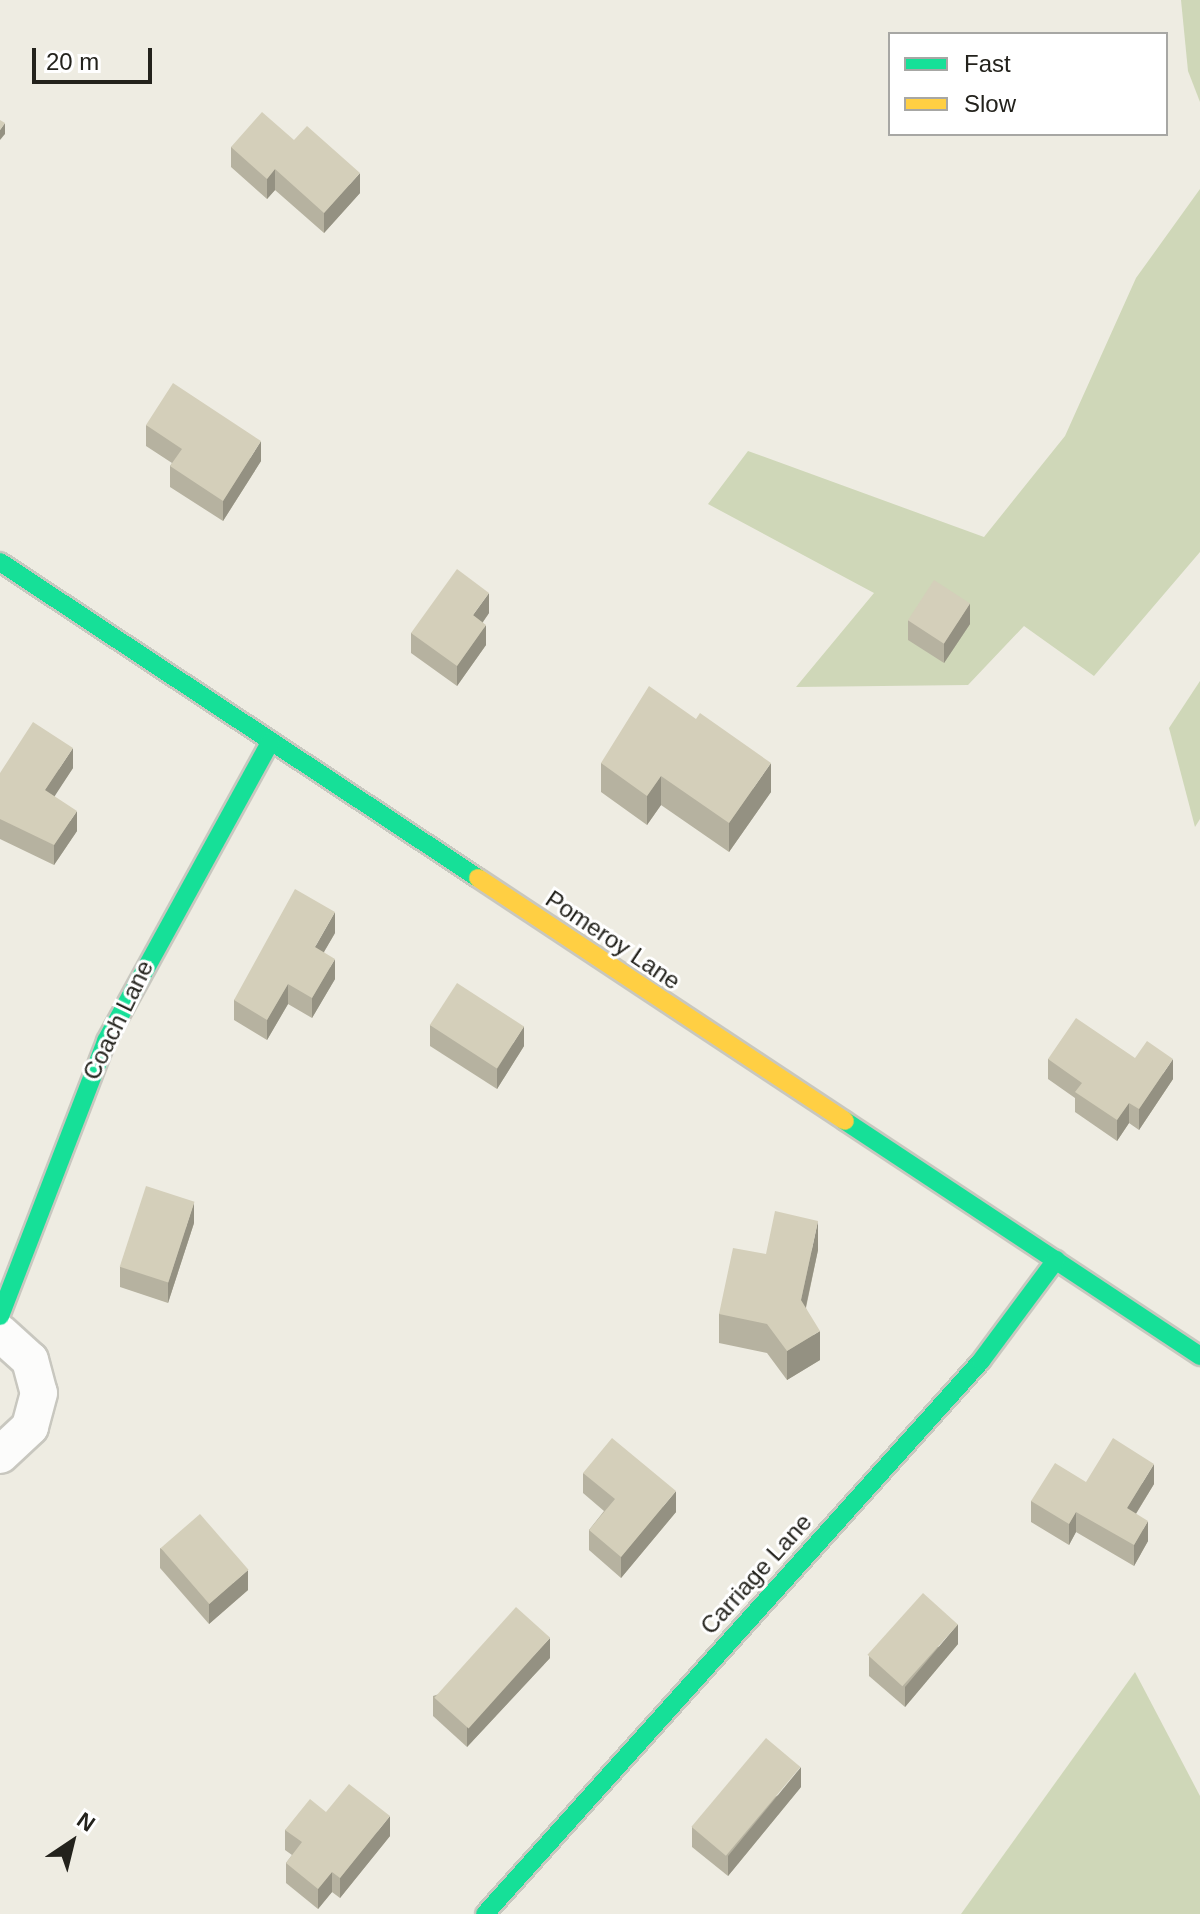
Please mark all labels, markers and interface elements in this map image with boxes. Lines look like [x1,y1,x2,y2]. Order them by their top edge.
scale bar [36,32,156,82]
legend [888,32,1168,136]
text: 20 m [46,48,99,75]
text: Fast [964,50,1011,77]
text: Slow [964,90,1016,117]
street label: Pomeroy Lane [540,884,686,996]
street label: Coach Lane [77,956,159,1084]
street label: Carriage Lane [694,1508,818,1640]
north arrow [32,1802,112,1882]
text: N [72,1807,100,1837]

